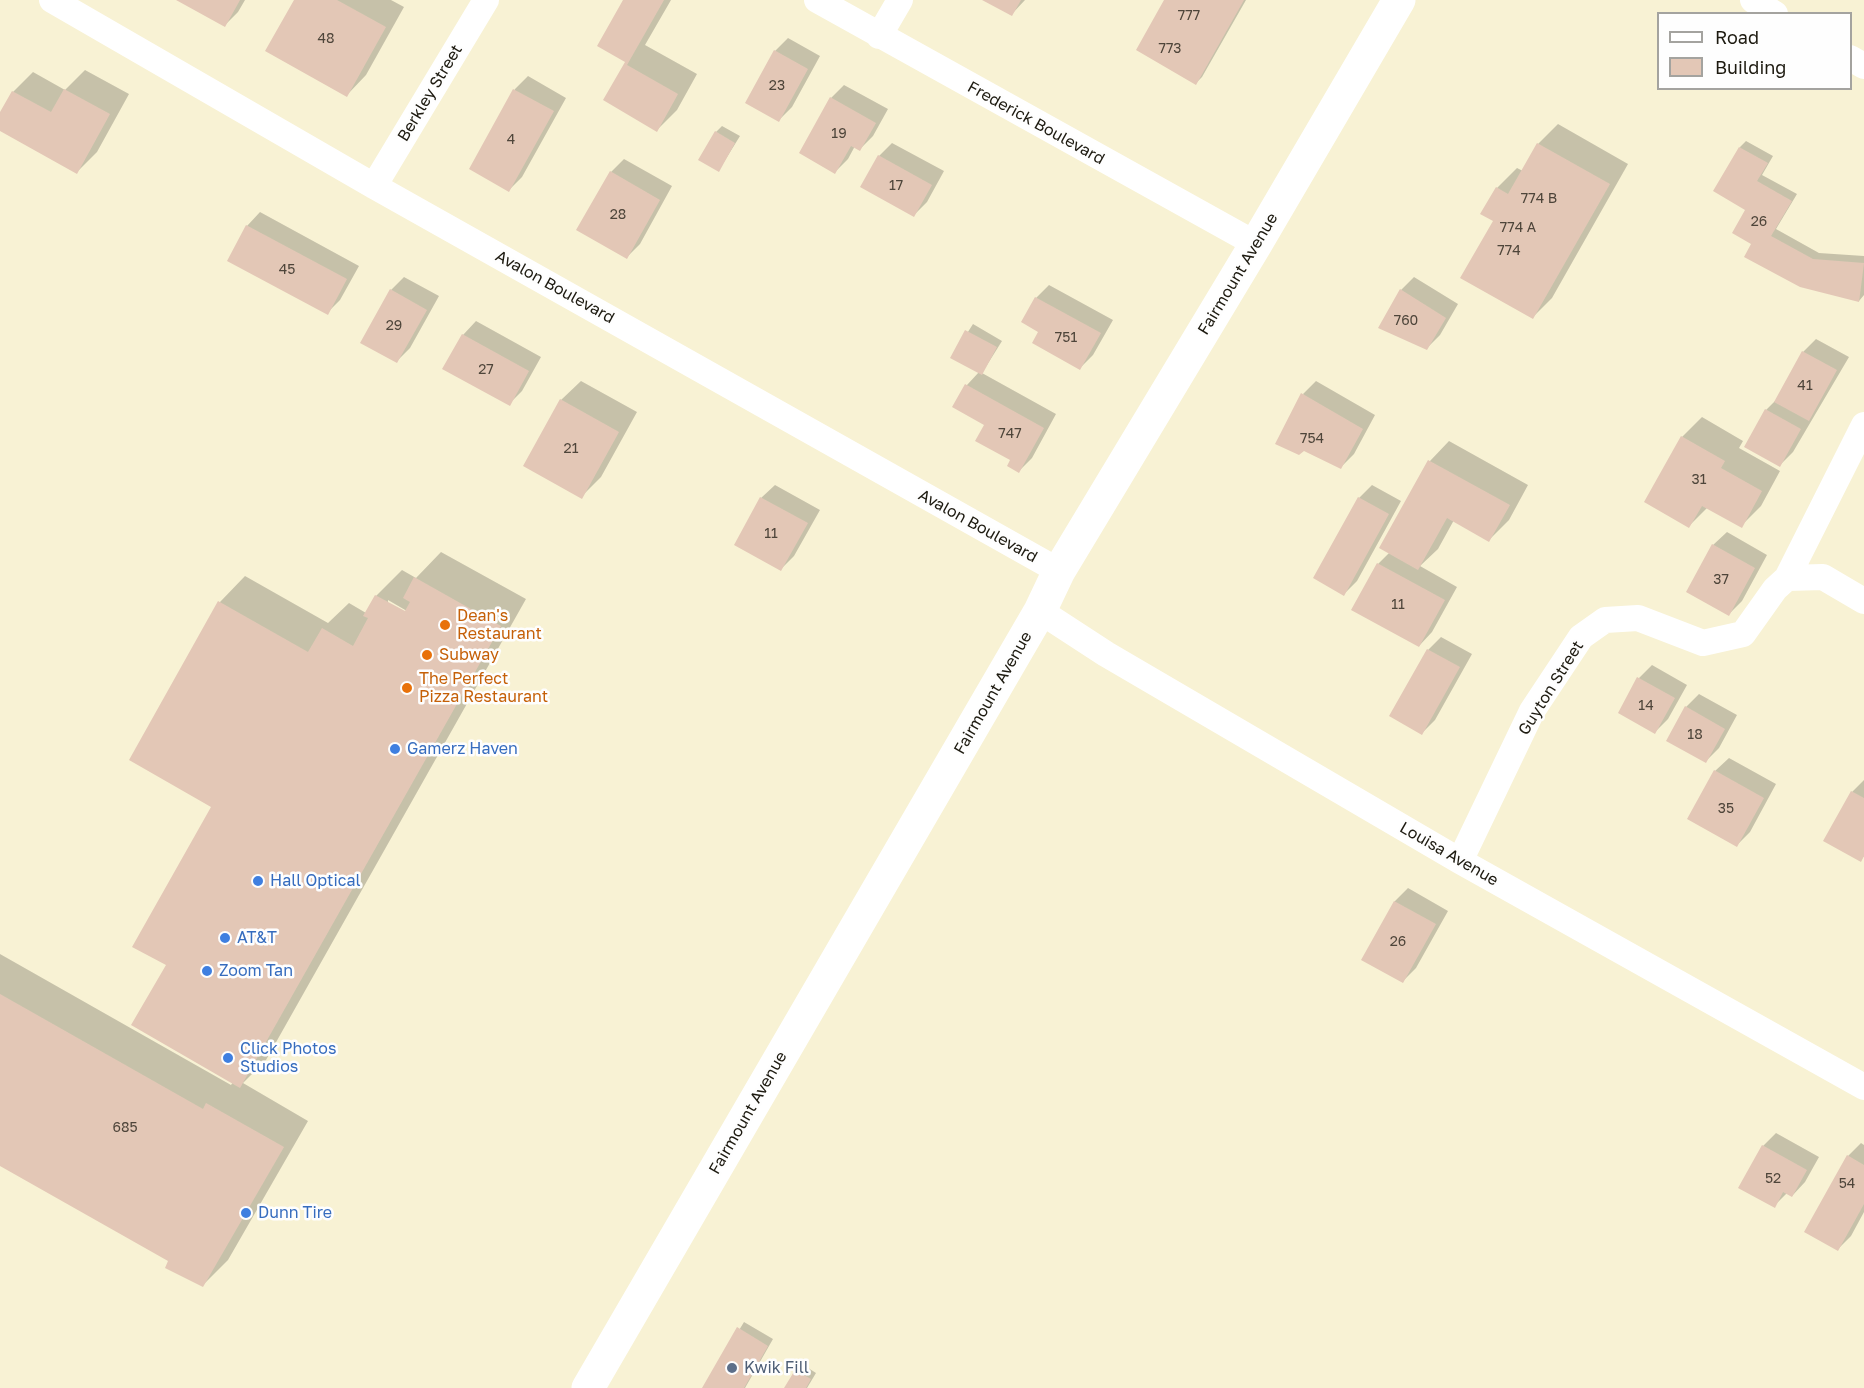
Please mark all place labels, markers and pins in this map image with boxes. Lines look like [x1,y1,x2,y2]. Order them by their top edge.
place label: Dean's Restaurant [457,606,542,644]
marker: Dean's Restaurant [438,618,452,632]
place label: Subway [439,645,499,665]
marker: Subway [420,648,434,662]
place label: The Perfect Pizza Restaurant [419,669,548,707]
marker: The Perfect Pizza Restaurant [400,681,414,695]
place label: Gamerz Haven [407,739,518,759]
marker: Gamerz Haven [388,742,402,756]
place label: Hall Optical [270,871,361,891]
marker: Hall Optical [251,874,265,888]
place label: AT&T [237,928,277,948]
marker: AT&T [218,931,232,945]
place label: Zoom Tan [219,961,293,981]
marker: Zoom Tan [200,964,214,978]
place label: Click Photos Studios [240,1039,336,1077]
marker: Click Photos Studios [221,1051,235,1065]
place label: Dunn Tire [258,1203,332,1223]
marker: Dunn Tire [239,1206,253,1220]
place label: Kwik Fill [744,1358,809,1378]
marker: Kwik Fill [725,1361,739,1375]

